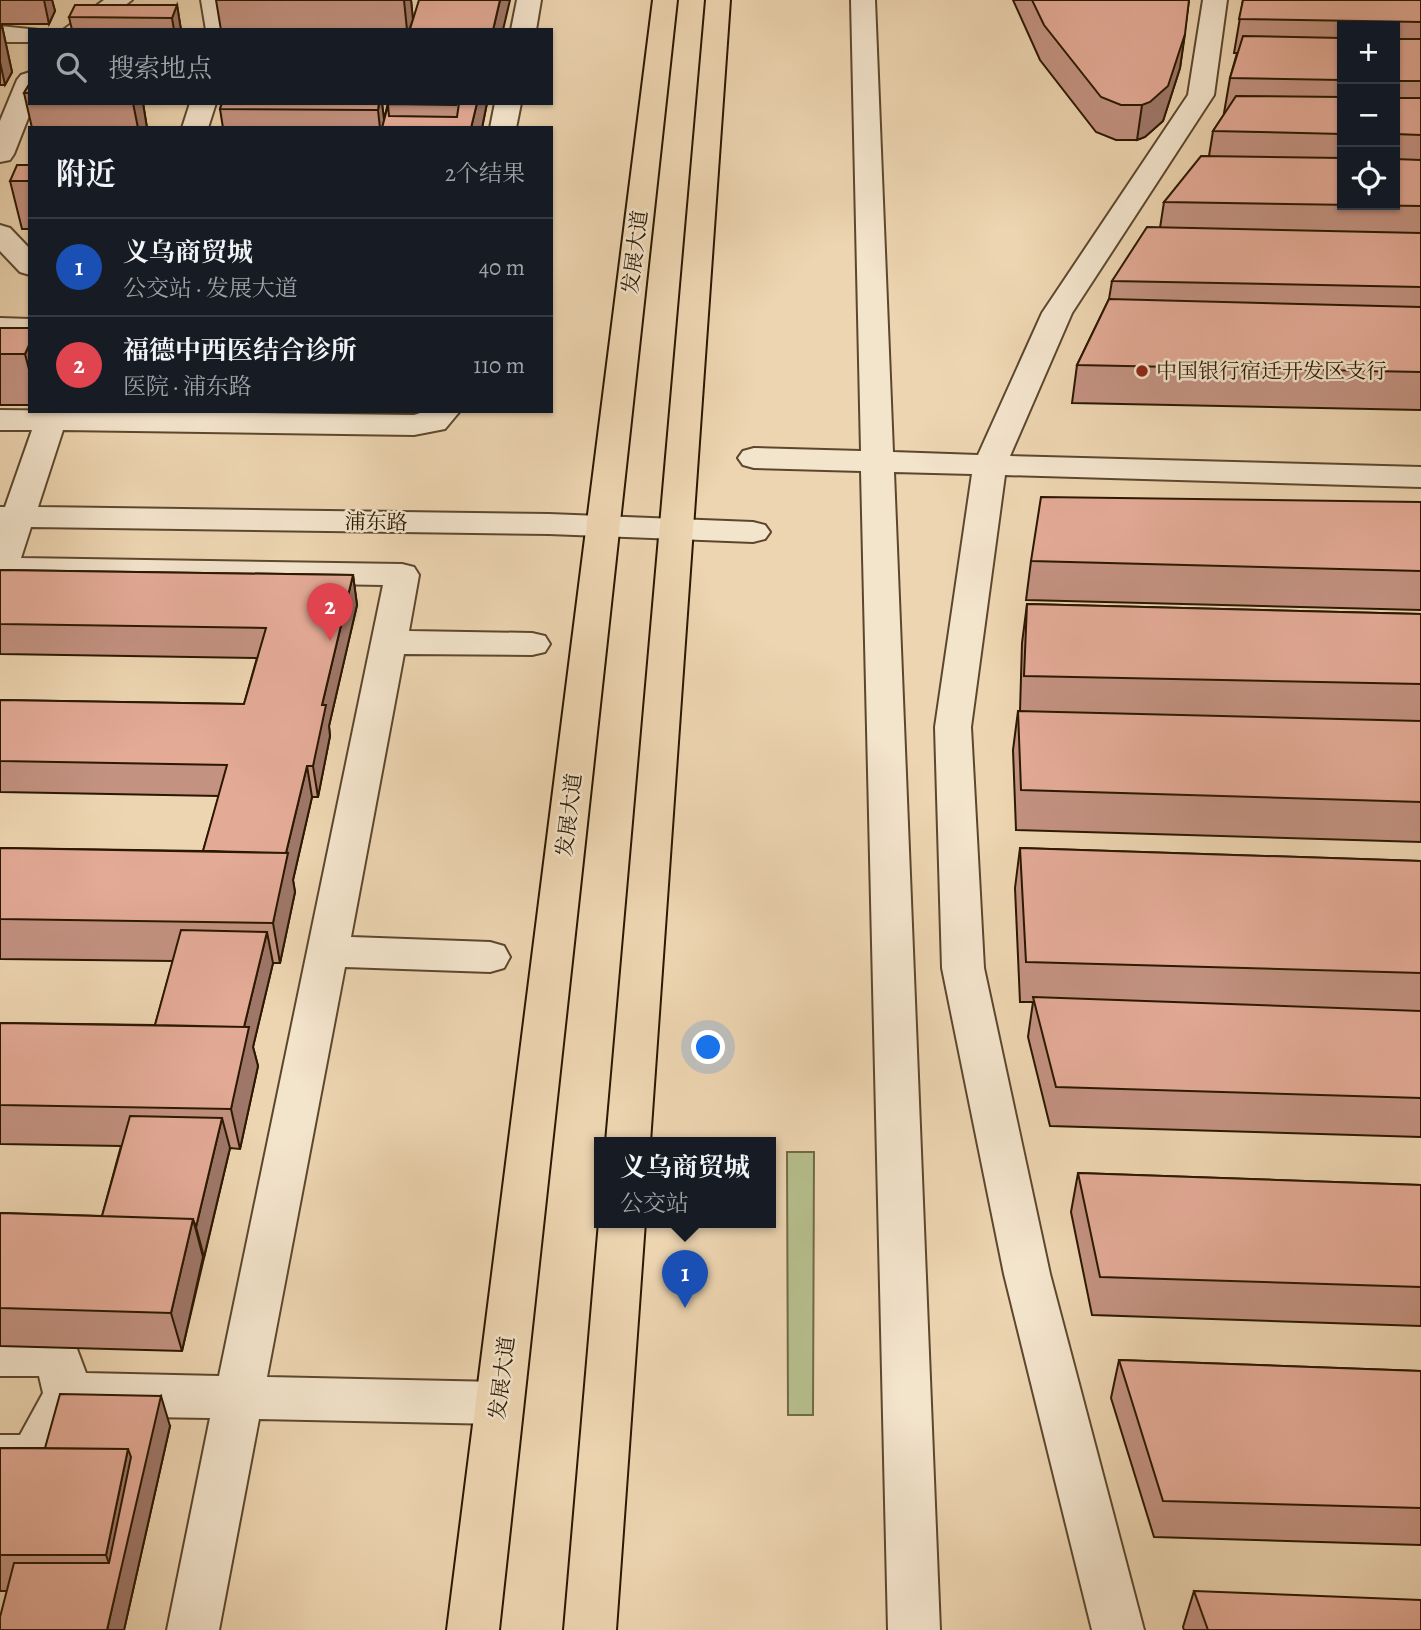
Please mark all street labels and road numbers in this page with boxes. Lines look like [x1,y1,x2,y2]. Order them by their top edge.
street label: 发展大道 [616,209,654,295]
street label: 浦东路 [344,507,408,537]
street label: 发展大道 [550,772,588,858]
street label: 发展大道 [483,1335,521,1421]

